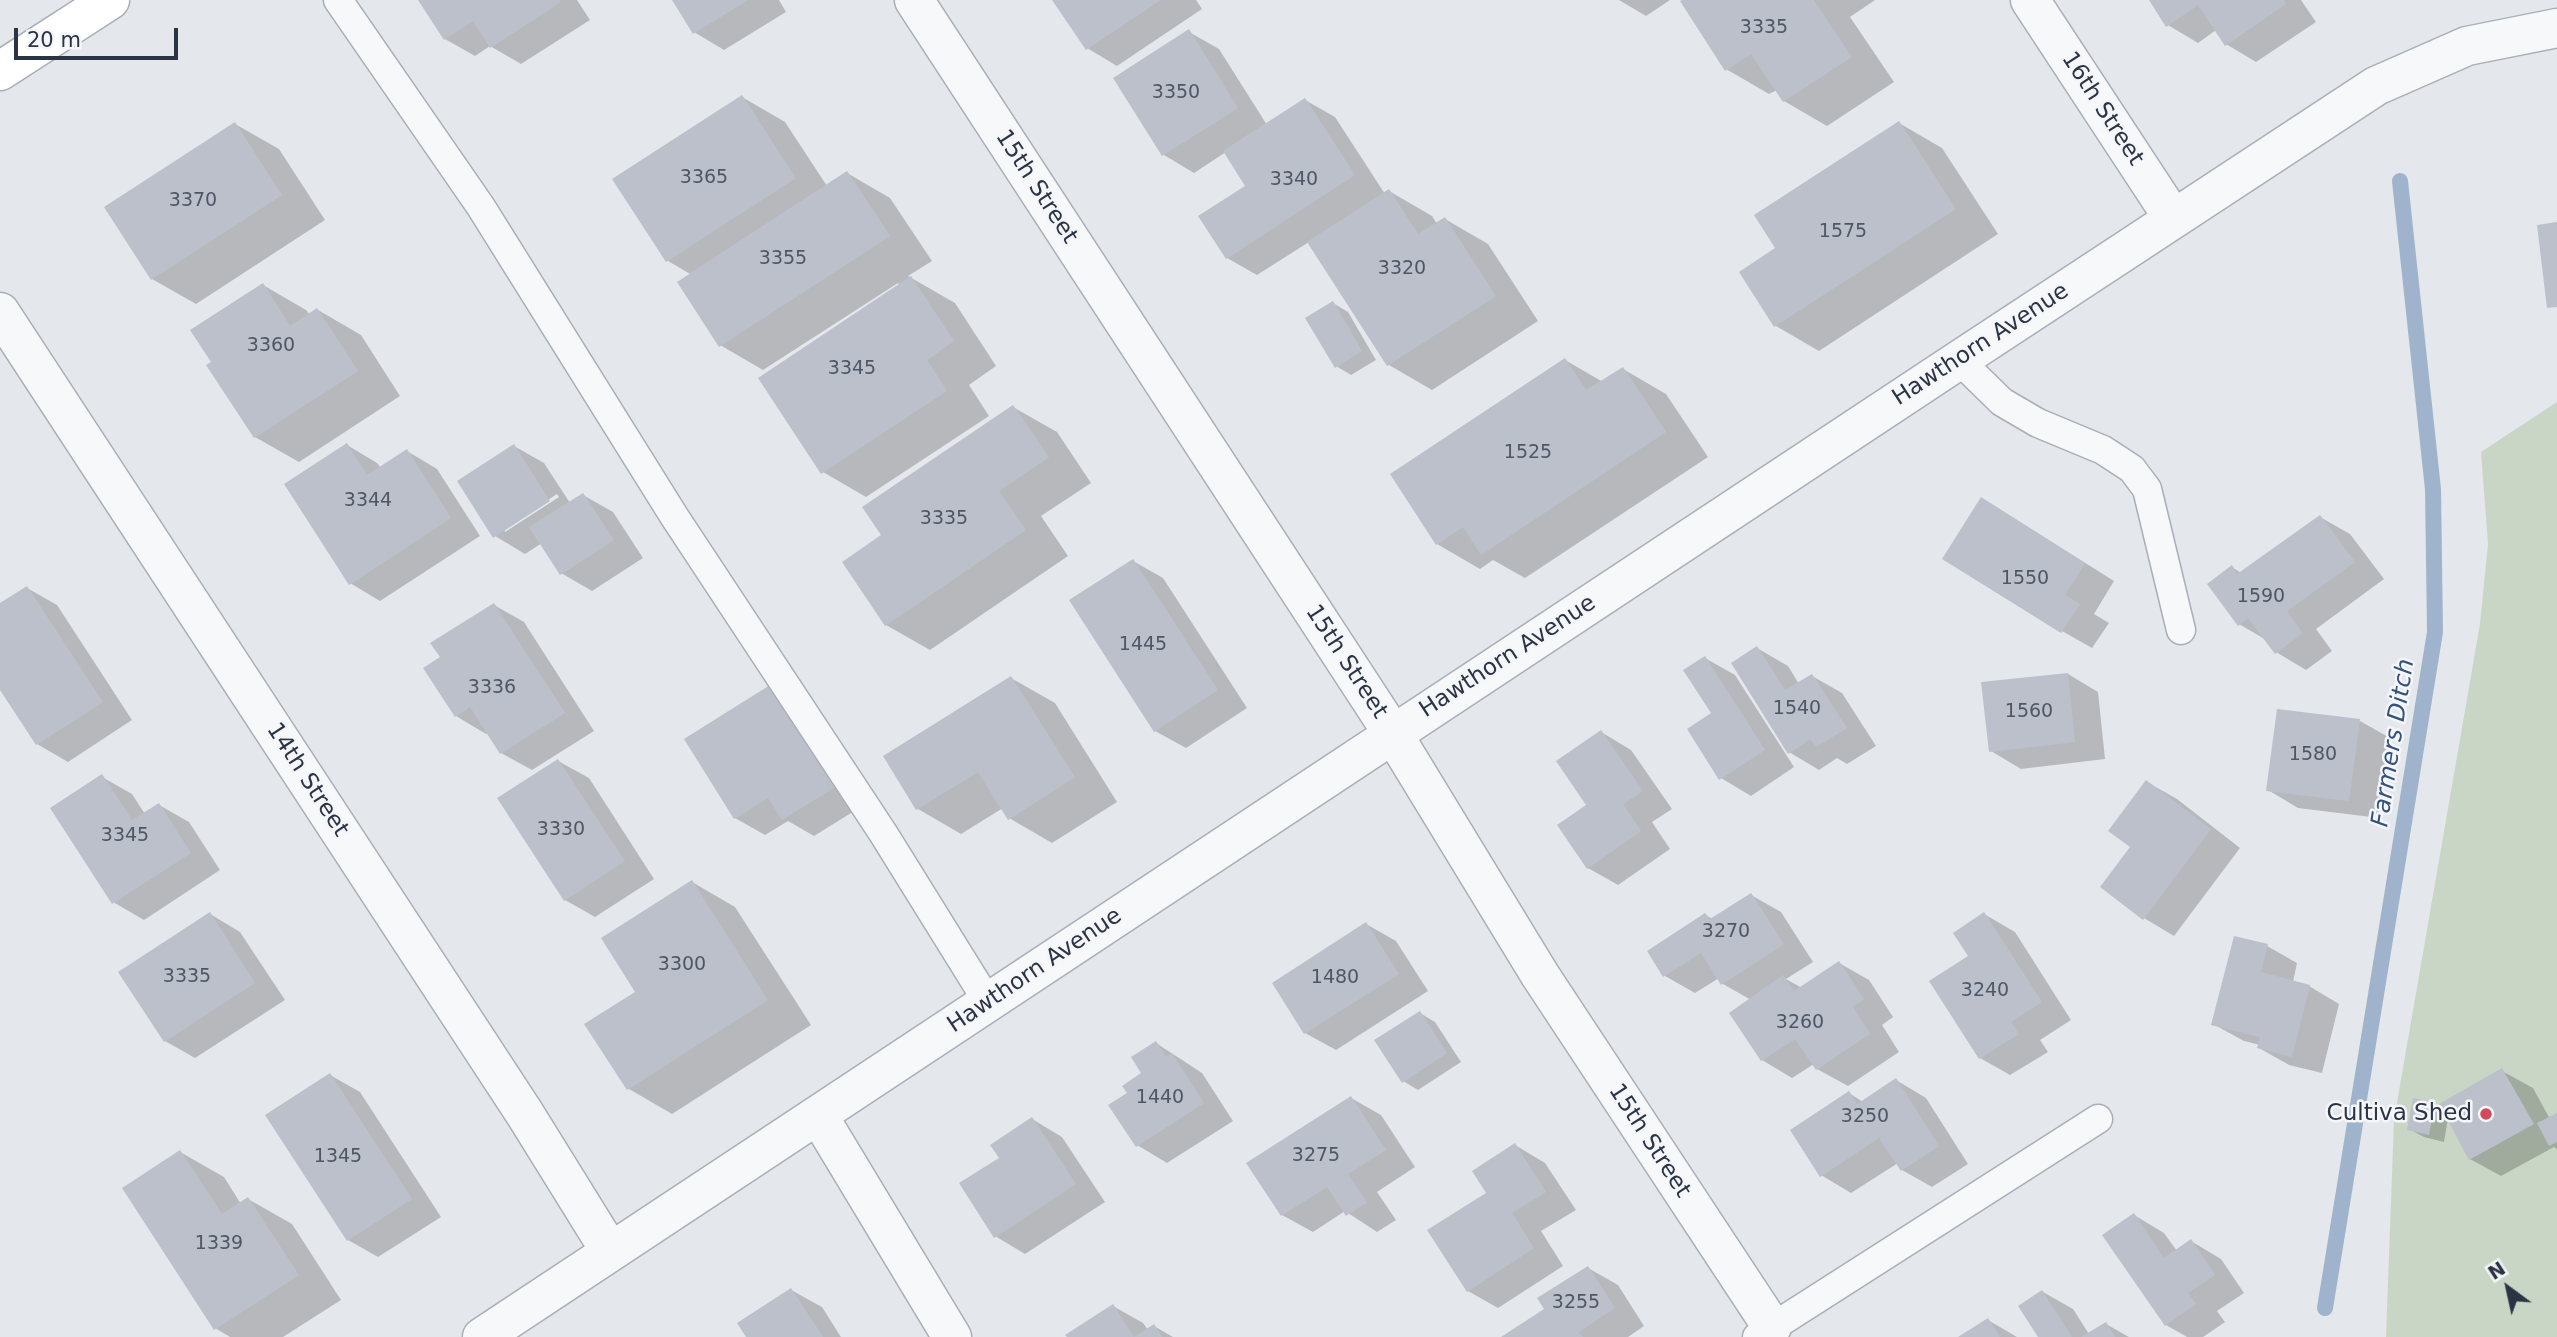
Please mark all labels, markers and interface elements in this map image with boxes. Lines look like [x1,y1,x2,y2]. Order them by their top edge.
scale bar [18,14,182,58]
house number: 3335 [1740,17,1788,39]
text: 20 m [27,28,81,52]
street label: 16th Street [2055,47,2149,171]
house number: 3350 [1152,82,1200,104]
street label: 15th Street [989,125,1083,249]
house number: 3365 [680,167,728,189]
house number: 3340 [1270,169,1318,191]
house number: 3370 [169,190,217,212]
house number: 1575 [1819,221,1867,243]
house number: 3355 [759,248,807,270]
house number: 3320 [1378,258,1426,280]
street label: Hawthorn Avenue [1888,278,2074,412]
house number: 3360 [247,335,295,357]
house number: 3345 [828,358,876,380]
house number: 1525 [1504,442,1552,464]
house number: 3344 [344,490,392,512]
house number: 3335 [920,508,968,530]
house number: 1550 [2001,568,2049,590]
house number: 1590 [2237,586,2285,608]
street label: Hawthorn Avenue [1415,590,1601,724]
street label: 15th Street [1299,600,1393,724]
house number: 1445 [1119,634,1167,656]
water label: Farmers Ditch [2367,657,2421,829]
house number: 3336 [468,677,516,699]
house number: 1540 [1773,698,1821,720]
house number: 1560 [2005,701,2053,723]
street label: 14th Street [260,718,354,842]
house number: 1580 [2289,744,2337,766]
house number: 3330 [537,819,585,841]
house number: 3345 [101,825,149,847]
street label: Hawthorn Avenue [943,902,1127,1040]
house number: 3270 [1702,921,1750,943]
house number: 3300 [658,954,706,976]
house number: 3335 [163,966,211,988]
house number: 1480 [1311,967,1359,989]
house number: 3240 [1961,980,2009,1002]
house number: 3260 [1776,1012,1824,1034]
street label: 15th Street [1602,1079,1696,1203]
house number: 1440 [1136,1087,1184,1109]
place label: Cultiva Shed [2327,1100,2472,1128]
house number: 3250 [1841,1106,1889,1128]
marker: Cultiva Shed [2478,1106,2494,1122]
house number: 3275 [1292,1145,1340,1167]
house number: 1345 [314,1146,362,1168]
house number: 1339 [195,1233,243,1255]
north arrow [2473,1253,2543,1323]
text: N [2484,1257,2509,1284]
house number: 3255 [1552,1292,1600,1314]

